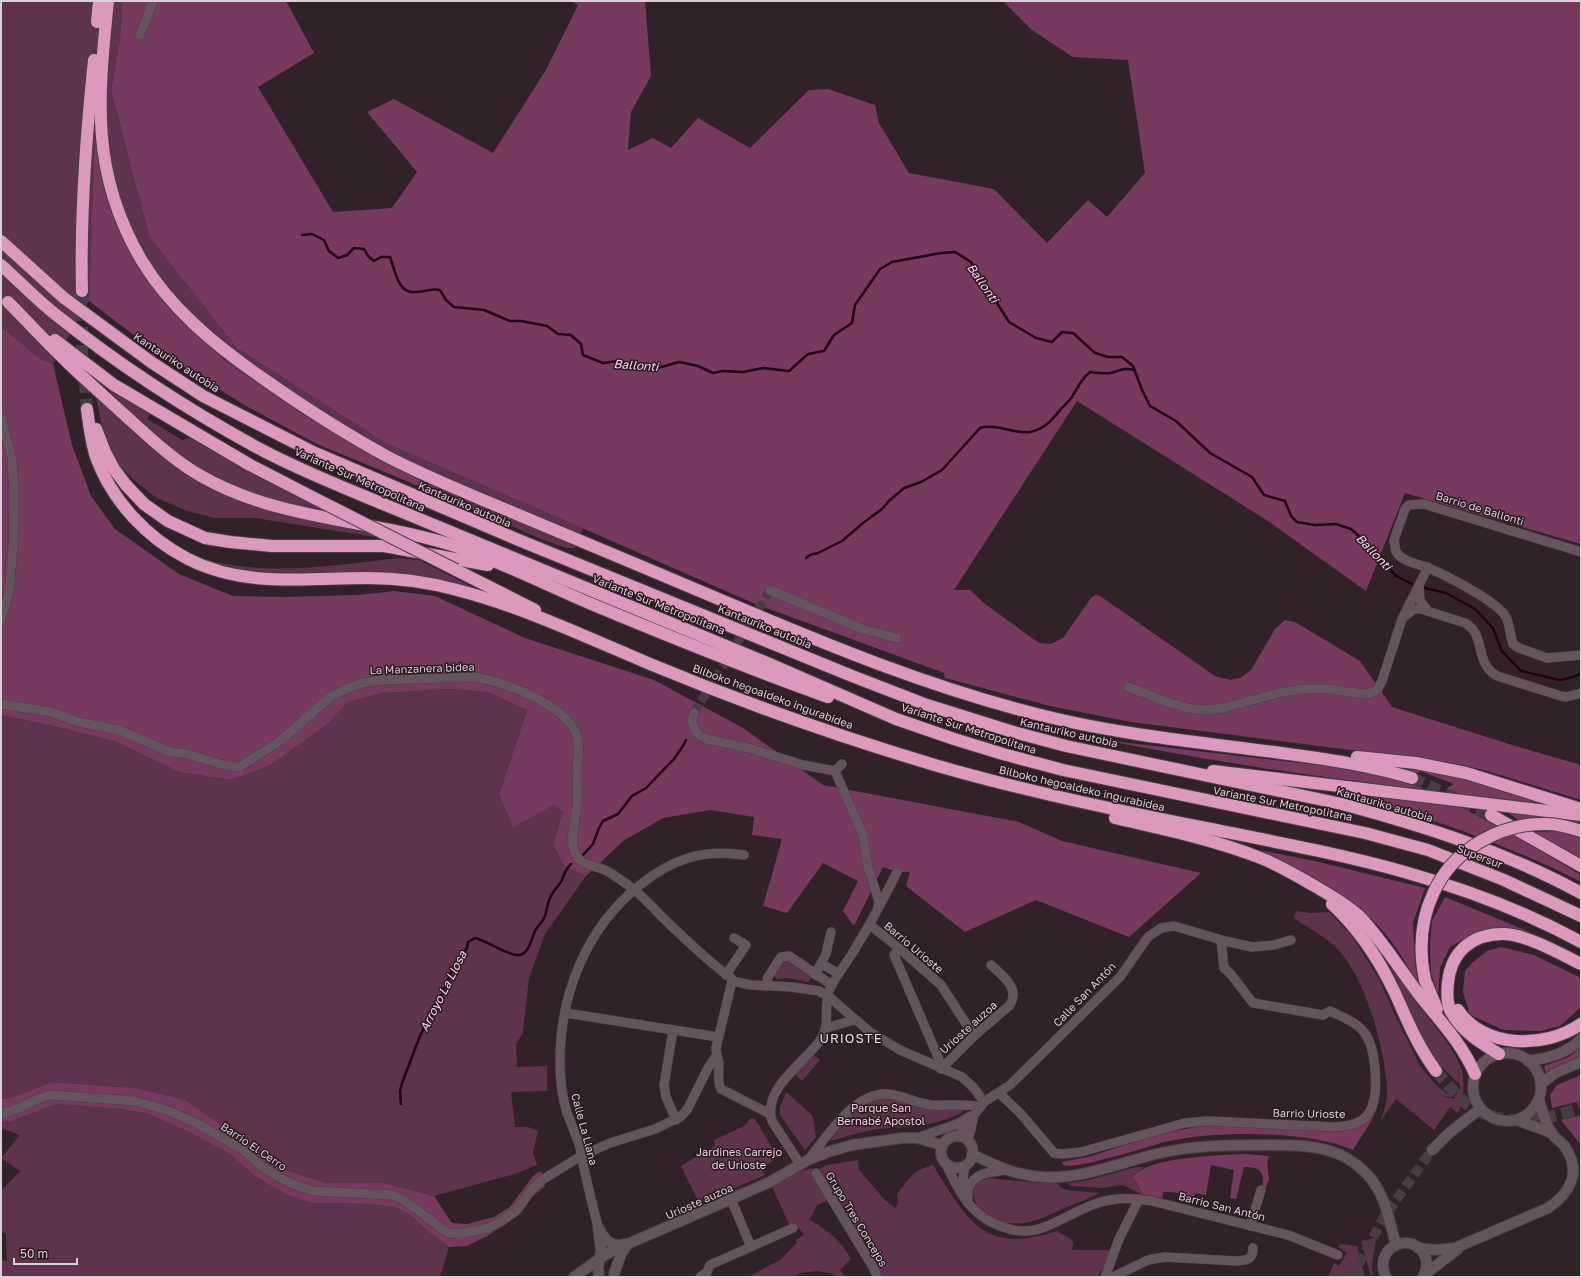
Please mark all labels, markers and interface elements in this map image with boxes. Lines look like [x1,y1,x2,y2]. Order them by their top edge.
water label: Ballonti [964,260,1003,307]
street label: Kantauriko autobia [132,329,222,395]
water label: Ballonti [613,356,661,374]
street label: Variante Sur Metropolitana [293,444,427,514]
street label: Kantauriko autobia [416,478,514,530]
street label: Barrio de Ballonti [1434,488,1526,528]
water label: Ballonti [1353,531,1396,575]
street label: Variante Sur Metropolitana [591,571,727,637]
street label: Kantauriko autobia [716,601,814,651]
street label: La Manzanera bidea [369,660,475,676]
street label: Bilboko hegoaldeko ingurabidea [691,661,855,731]
street label: Variante Sur Metropolitana [900,700,1038,756]
street label: Kantauriko autobia [1019,714,1119,750]
street label: Bilboko hegoaldeko ingurabidea [998,763,1166,813]
street label: Variante Sur Metropolitana [1212,783,1354,823]
street label: Kantauriko autobia [1335,784,1435,824]
street label: Supersur [1455,841,1505,871]
street label: Barrio Urioste [882,919,946,975]
water label: Arroyo La Llosa [416,947,470,1034]
street label: Calle San Antón [1050,959,1118,1029]
street label: Urioste auzoa [937,998,999,1056]
district label: URIOSTE [819,1030,883,1046]
street label: Calle La Llana [569,1092,601,1166]
park label: Parque San Bernabé Apostol [837,1101,925,1127]
street label: Barrio Urioste [1272,1106,1346,1120]
street label: Barrio El Cerro [219,1119,290,1173]
park label: Jardines Carrejo de Urioste [696,1145,782,1171]
street label: Grupo Tres Concejos [824,1169,891,1269]
street label: Urioste auzoa [663,1180,735,1222]
street label: Barrio San Antón [1177,1189,1267,1223]
scale bar [14,1240,77,1266]
text: 50 m [20,1246,48,1261]

